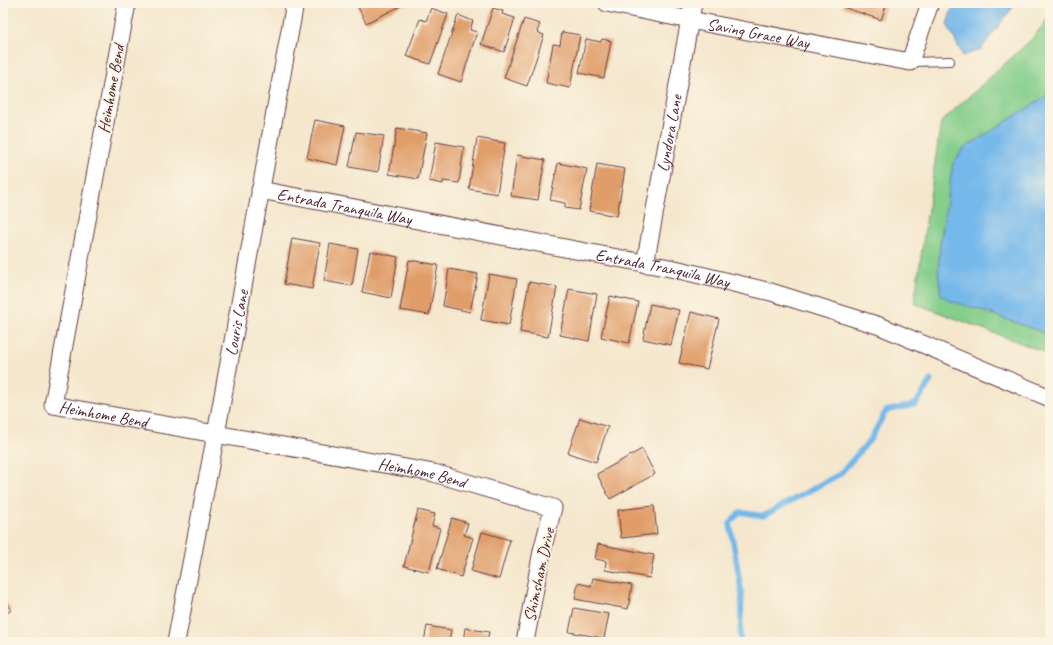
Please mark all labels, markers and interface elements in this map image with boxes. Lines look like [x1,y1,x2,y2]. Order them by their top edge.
street label: Saving Grace Way [705,13,812,53]
street label: Heimhome Bend [93,40,130,135]
street label: Lyndora Lane [652,92,687,173]
street label: Entrada Tranquila Way [276,183,415,229]
street label: Entrada Tranquila Way [594,244,733,292]
street label: Louris Lane [220,287,253,357]
street label: Heimhome Bend [58,396,153,433]
street label: Heimhome Bend [377,453,472,493]
street label: Shimsham Drive [519,525,559,624]

